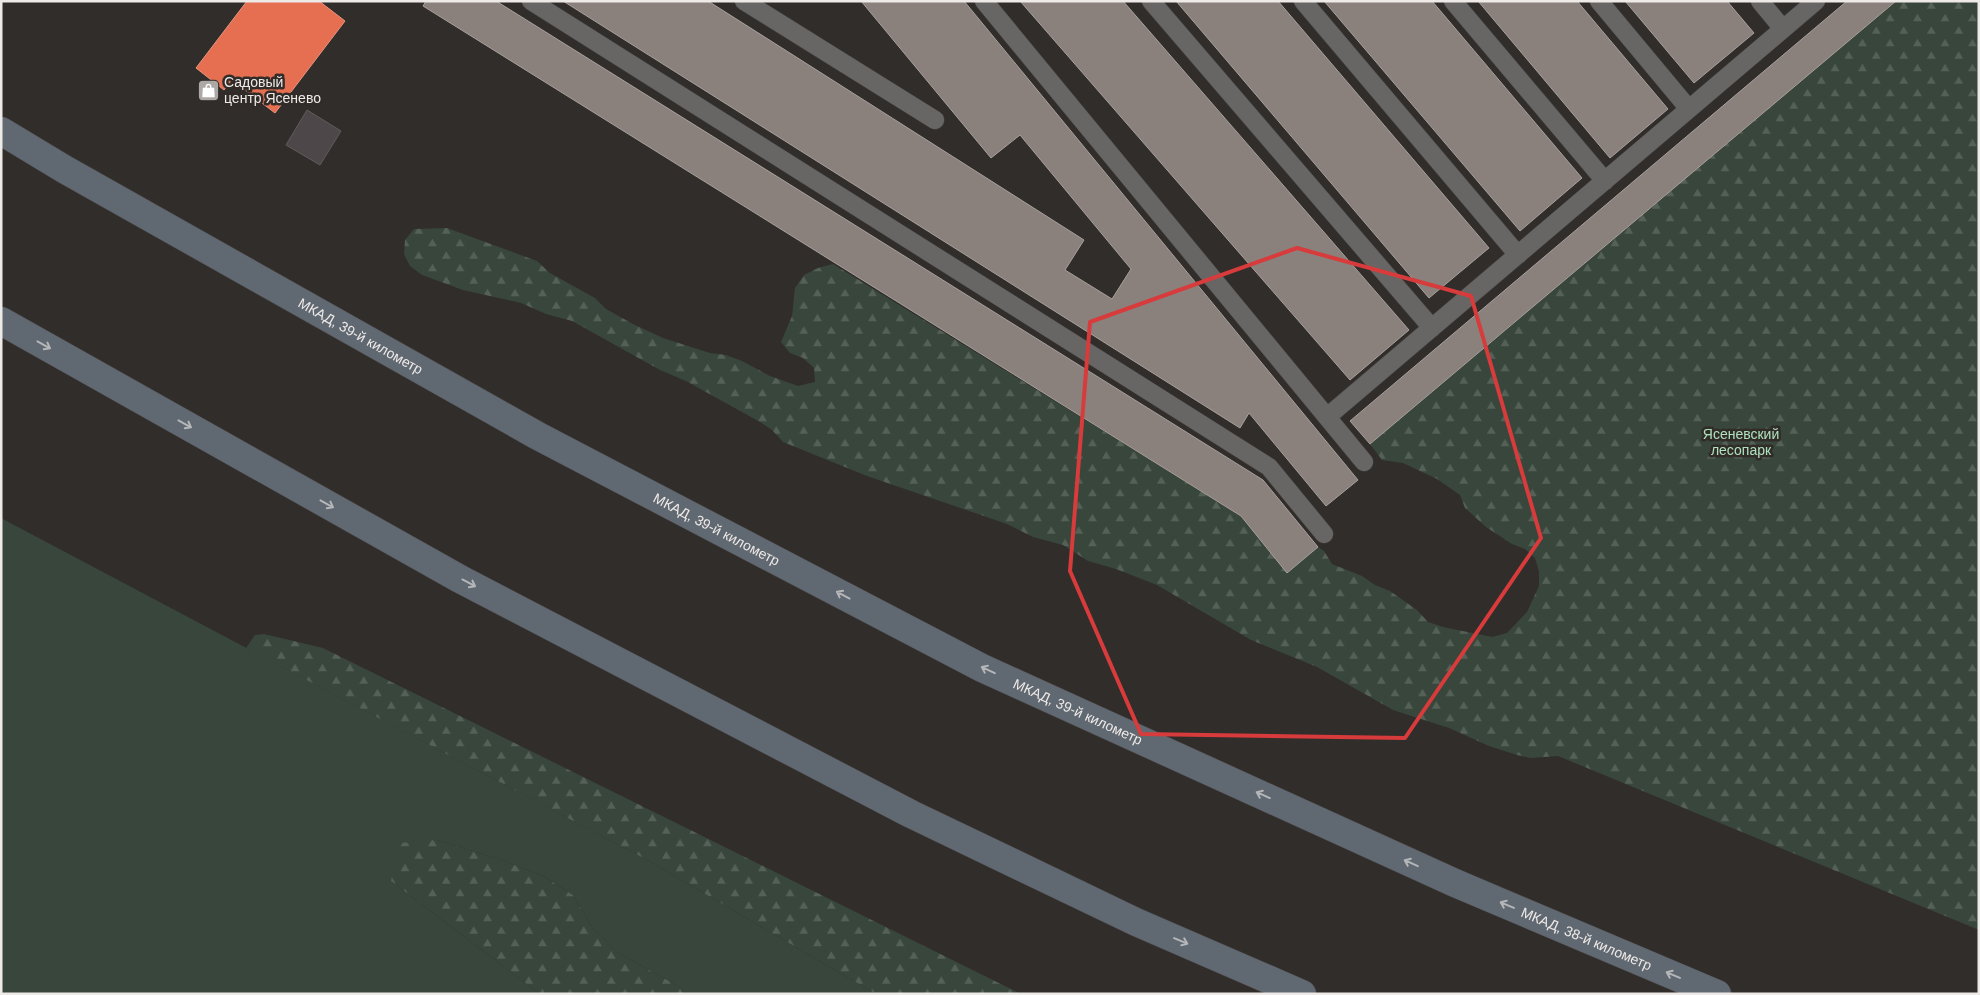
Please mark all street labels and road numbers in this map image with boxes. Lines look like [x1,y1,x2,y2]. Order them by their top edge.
street label: МКАД, 39-й километр [296,295,426,378]
street label: МКАД, 39-й километр [651,490,782,569]
street label: МКАД, 39-й километр [1011,675,1145,748]
street label: МКАД, 38-й километр [1519,904,1654,974]

